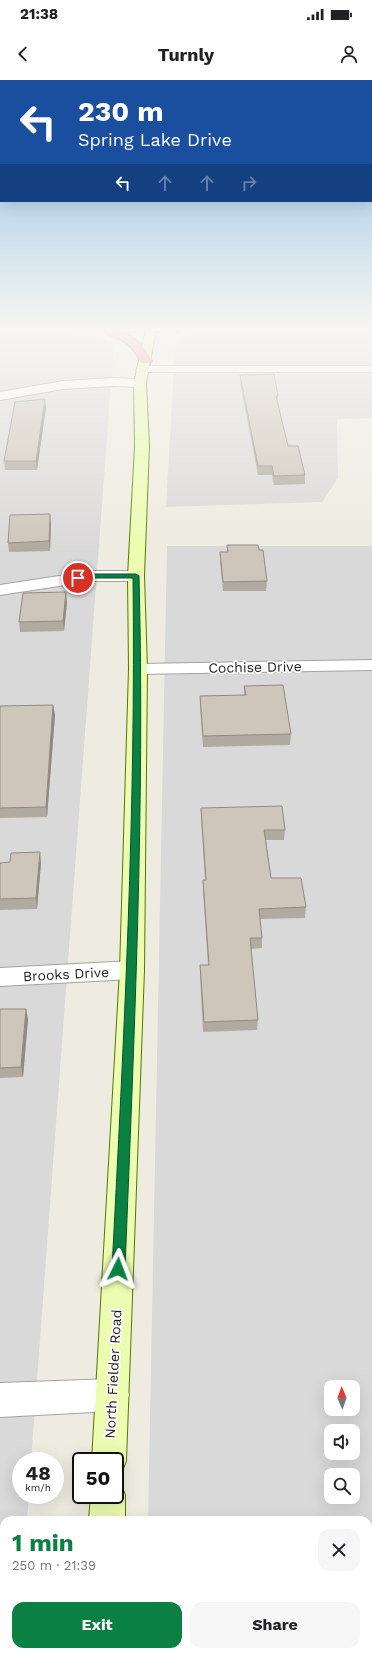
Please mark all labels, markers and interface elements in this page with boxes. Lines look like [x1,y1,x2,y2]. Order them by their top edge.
text: 21:38 [20,5,58,23]
icon: back [12,43,34,65]
icon: person [338,43,360,65]
text: Turnly [158,44,214,65]
text: 230 m [78,95,164,128]
icon: left [12,96,64,148]
text: Spring Lake Drive [78,129,232,150]
icon: left [112,172,134,194]
icon: ahead [154,172,176,194]
icon: ahead [196,172,218,194]
icon: right [238,172,260,194]
pin [61,561,95,595]
icon: arrive [67,567,89,589]
street label: Cochise Drive [208,658,302,676]
street label: Brooks Drive [23,964,109,984]
position arrow [97,1248,139,1290]
street label: North Fielder Road [102,1309,124,1439]
north arrow [324,1380,360,1416]
map controls [324,1380,360,1504]
button: sound [324,1424,360,1460]
speed limit sign: 50 [72,1452,124,1504]
text: 48 [25,1461,51,1485]
button: search [324,1468,360,1504]
text: km/h [25,1482,51,1493]
text: 1 min [12,1529,74,1557]
button: close [318,1529,360,1571]
text: 250 m · 21:39 [12,1558,96,1573]
button: Exit [12,1602,182,1648]
button: Share [190,1602,360,1648]

